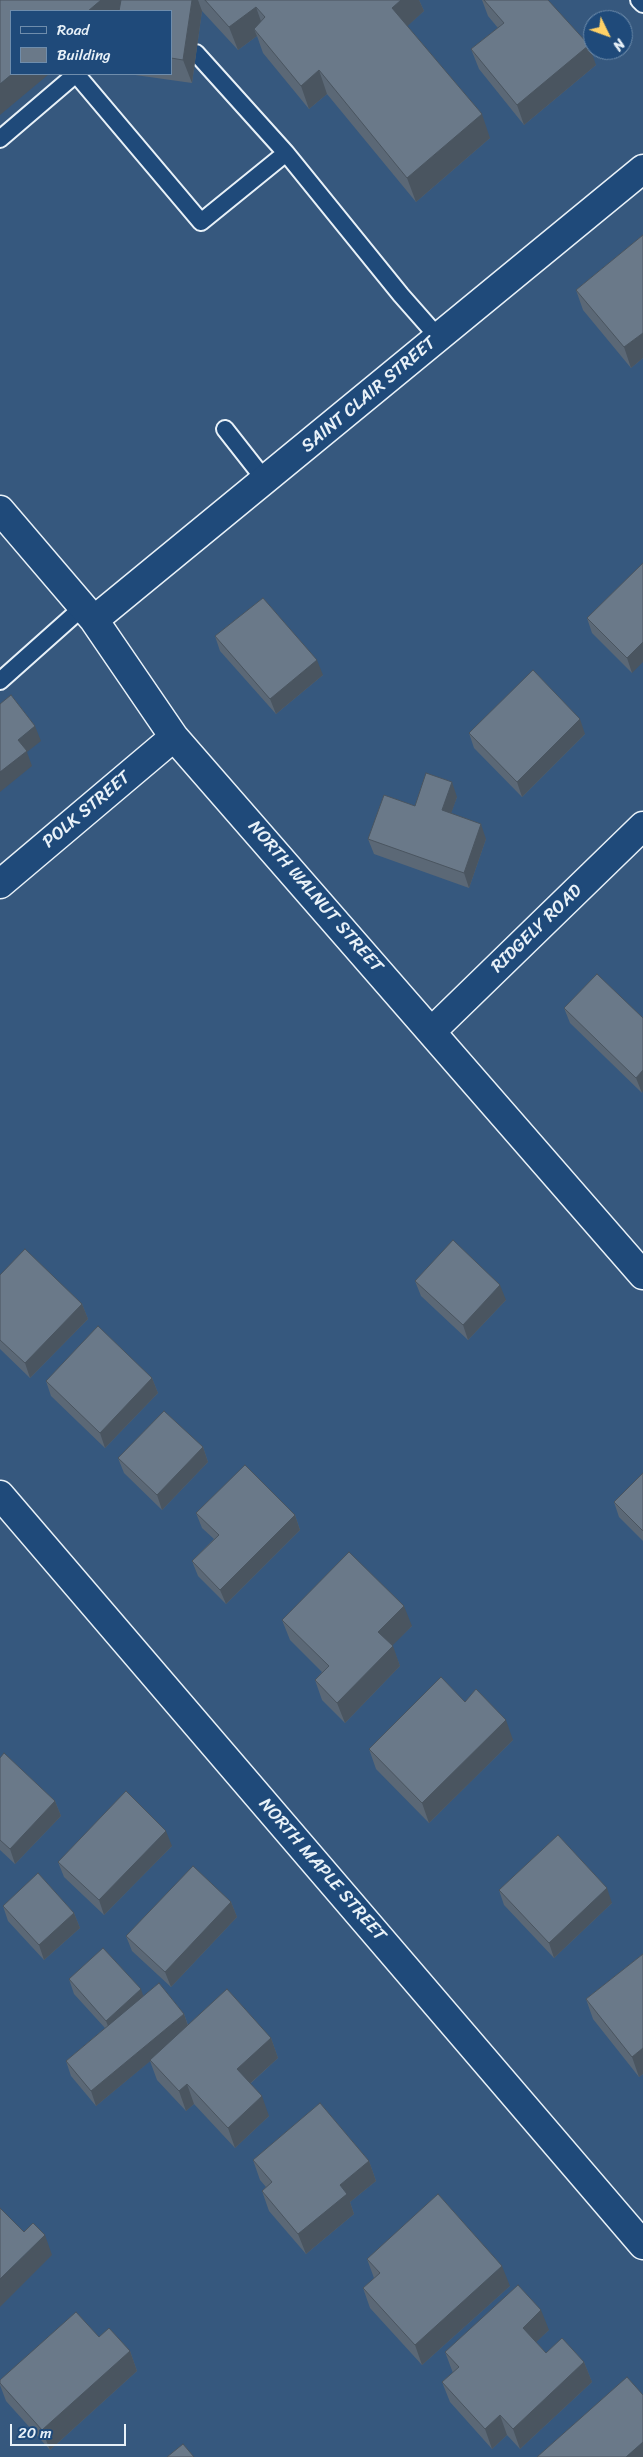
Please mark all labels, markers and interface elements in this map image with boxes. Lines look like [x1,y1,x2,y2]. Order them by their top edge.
legend [10,10,172,75]
north arrow [583,10,633,60]
text: Road [57,17,89,43]
text: N [606,33,631,57]
text: Building [57,42,111,68]
street label: SAINT CLAIR STREET [297,332,441,458]
street label: POLK STREET [39,767,135,853]
street label: NORTH WALNUT STREET [243,816,387,978]
street label: RIDGELY ROAD [487,880,587,978]
street label: NORTH MAPLE STREET [254,1794,390,1946]
scale bar [12,2414,129,2446]
text: 20 m [18,2420,52,2446]

